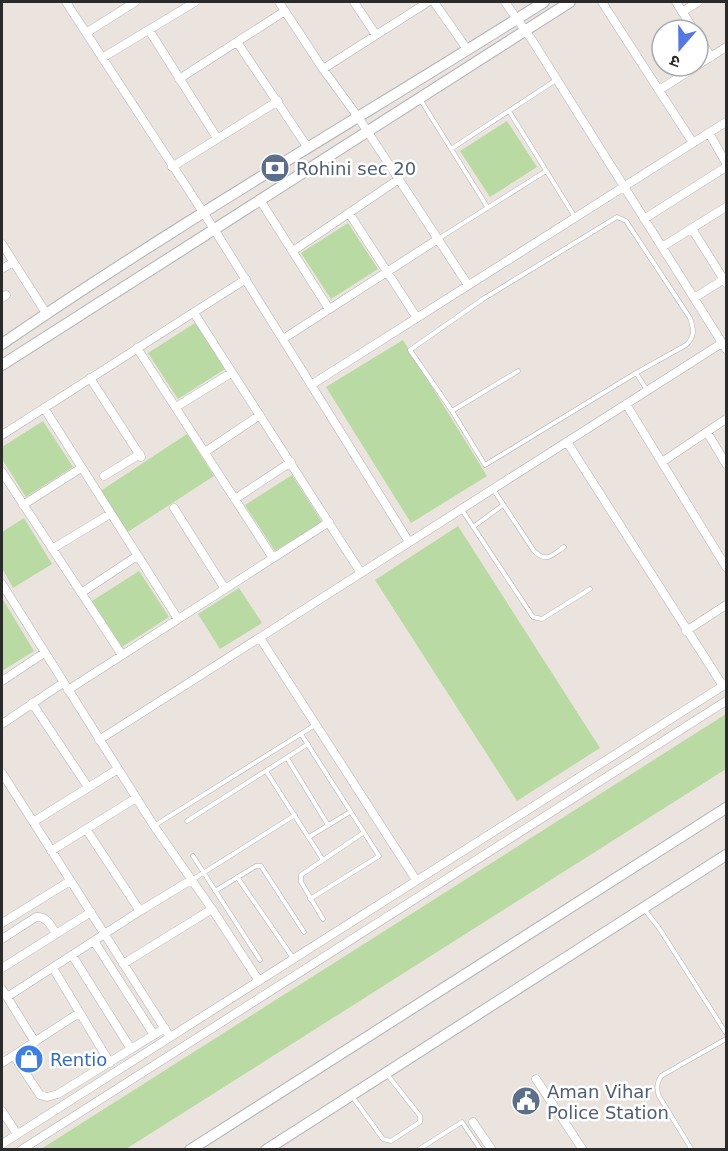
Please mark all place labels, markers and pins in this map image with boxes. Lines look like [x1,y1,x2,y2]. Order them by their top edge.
bank icon: Rohini sec 20 [259,152,291,184]
place label: Rohini sec 20 [296,158,416,179]
shop icon: Rentio [13,1043,45,1075]
place label: Rentio [50,1049,107,1070]
place label: Aman Vihar Police Station [547,1081,669,1123]
public building icon: Aman Vihar Police Station [510,1085,542,1117]

